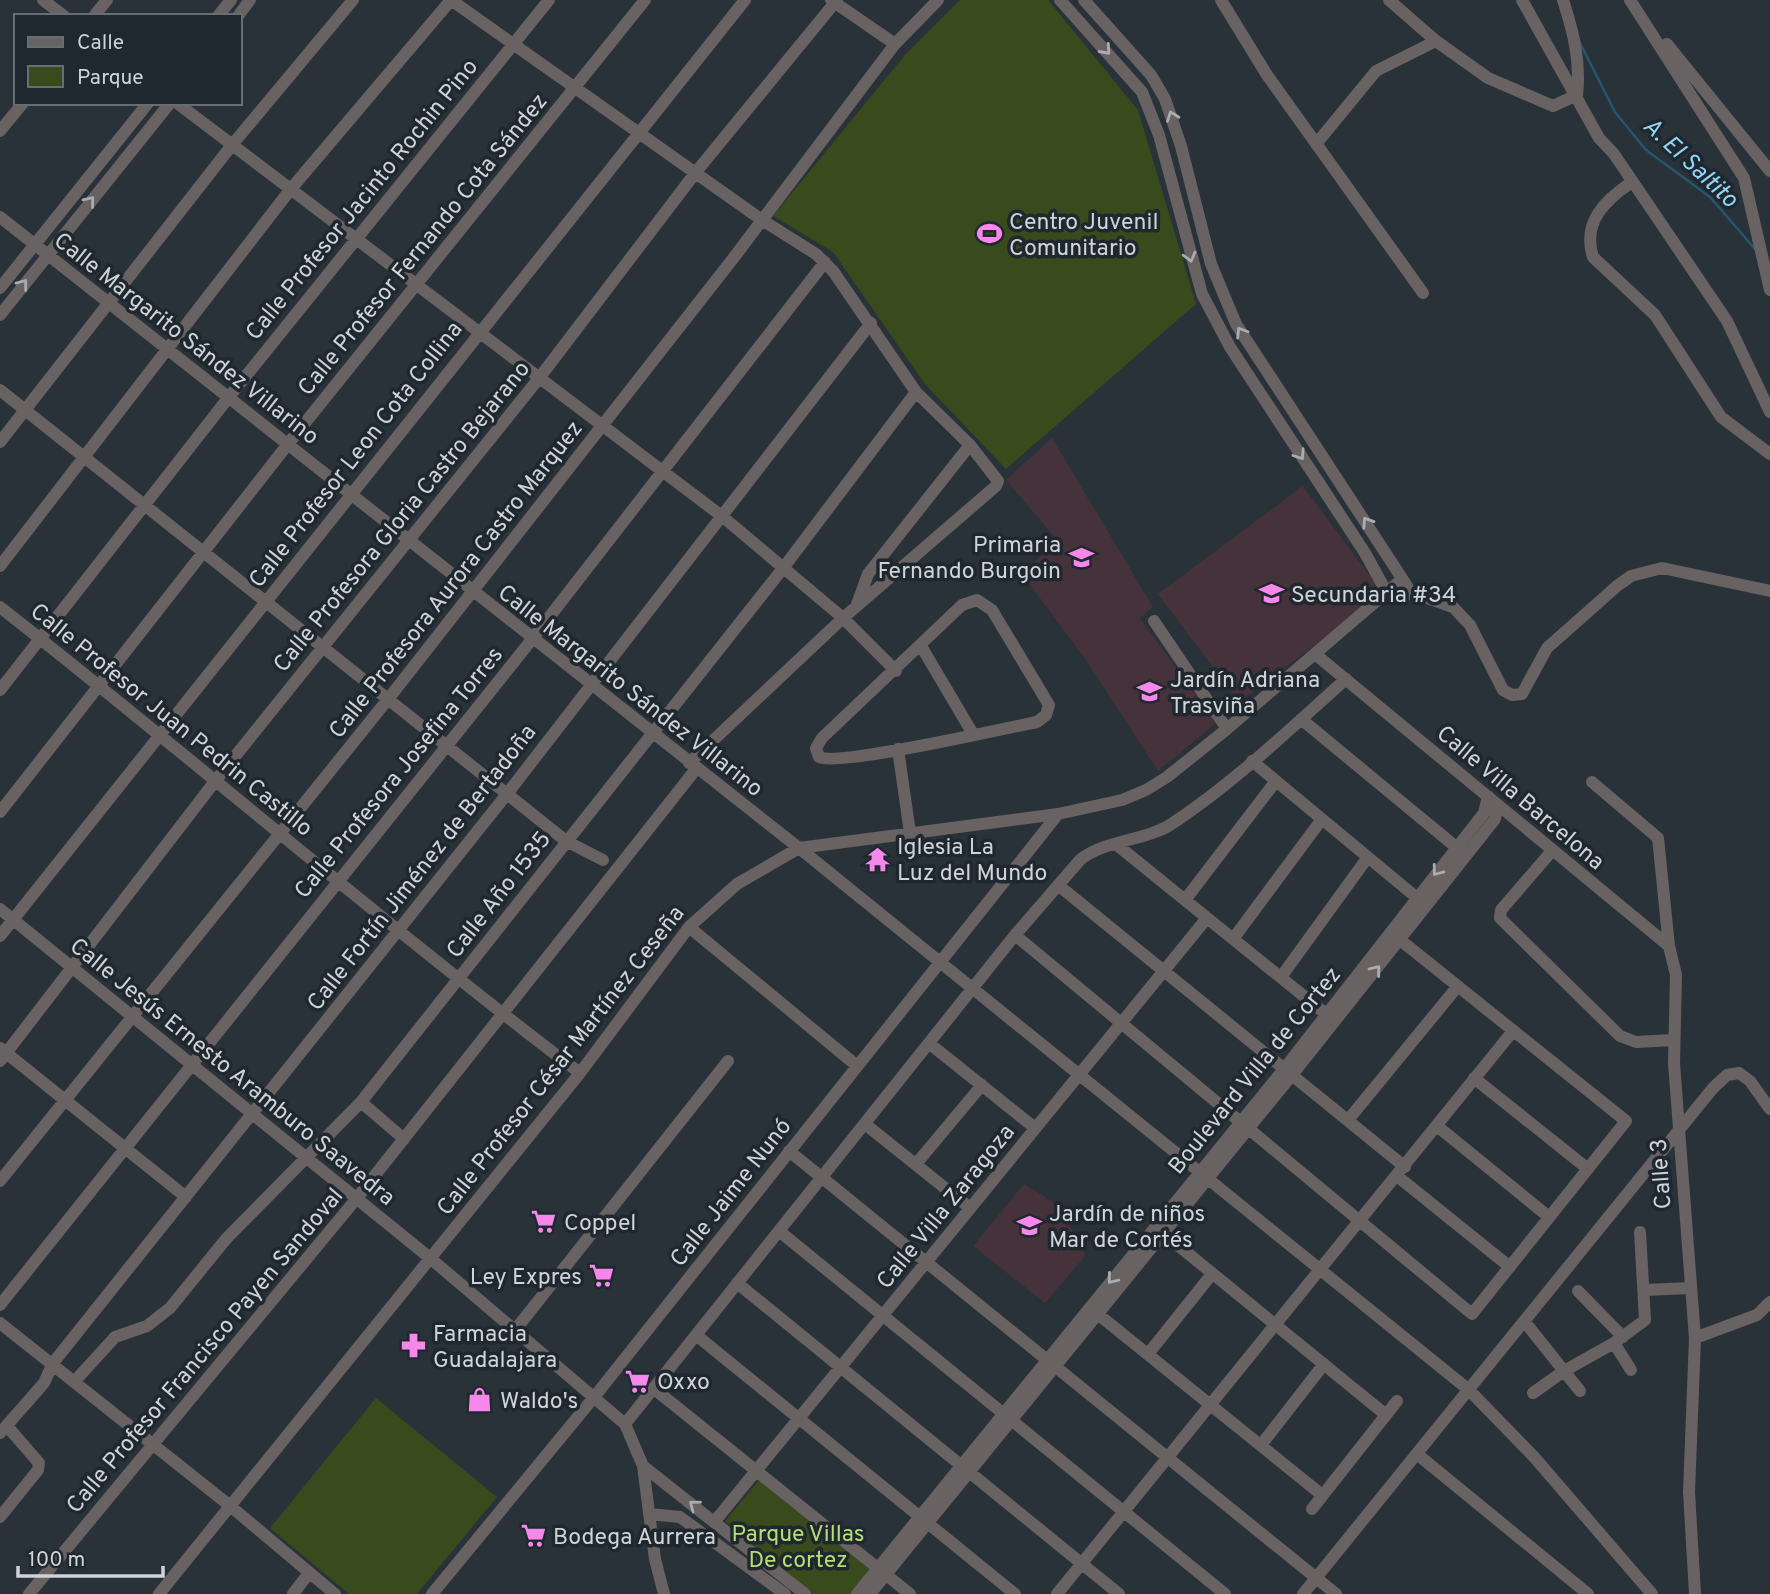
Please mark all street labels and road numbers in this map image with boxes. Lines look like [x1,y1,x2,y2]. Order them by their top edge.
street label: Calle Profesor Jacinto Rochin Pino [240,54,486,347]
street label: Calle Profesor Fernando Cota Sández [293,88,555,403]
street label: Calle Margarito Sández Villarino [47,227,324,453]
street label: Calle Profesor Leon Cota Collina [244,316,470,595]
street label: Calle Profesora Gloria Castro Bejarano [268,356,538,679]
street label: Calle Profesora Aurora Castro Marquez [324,416,590,745]
street label: Calle Margarito Sández Villarino [491,579,768,805]
street label: Calle Profesor Juan Pedrin Castillo [23,598,318,844]
street label: Calle Profesora Josefina Torres [289,642,511,905]
street label: Calle Fortín Jiménez de Bertadoña [302,719,544,1018]
street label: Calle Villa Barcelona [1430,720,1609,878]
street label: Calle Año 1535 [441,826,559,965]
street label: Calle Profesor César Martínez Ceseña [432,901,692,1222]
street label: Calle Jesús Ernesto Aramburo Saavedra [63,933,400,1213]
street label: Boulevard Villa de Cortez [1163,962,1349,1181]
street label: Calle Jaime Nunó [665,1114,799,1274]
street label: Calle Villa Zaragoza [872,1119,1022,1296]
street label: Calle 3 [1646,1138,1679,1210]
street label: Calle Profesor Francisco Payen Sandoval [61,1183,351,1520]

